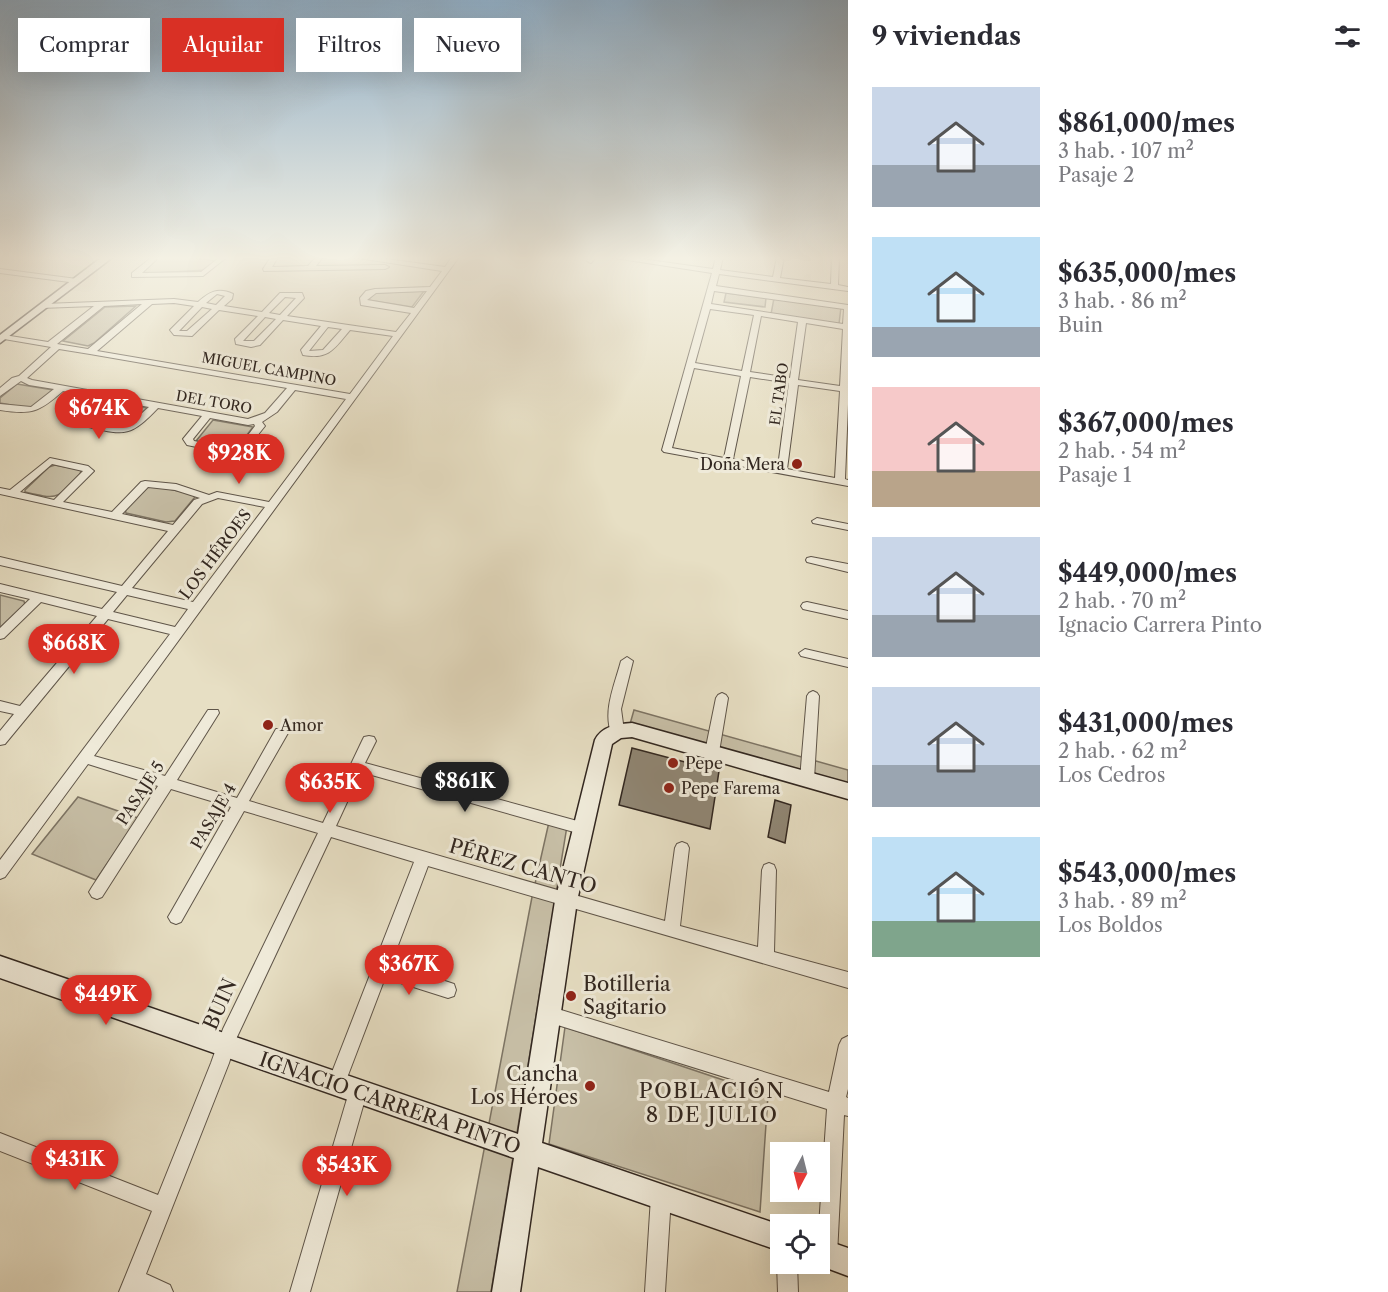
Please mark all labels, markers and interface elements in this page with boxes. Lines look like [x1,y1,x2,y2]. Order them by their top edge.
chip: Comprar [18,18,150,72]
chip: Alquilar [162,18,284,72]
chip: Filtros [296,18,402,72]
chip: Nuevo [414,18,521,72]
text: 9 viviendas [872,20,1021,52]
icon: filters [1331,20,1364,53]
text: $861,000/mes [1058,107,1235,139]
icon: home [920,111,992,183]
text: 3 hab. · 107 m² [1058,139,1194,163]
text: Pasaje 2 [1058,163,1134,187]
text: $635,000/mes [1058,257,1236,289]
icon: home [920,261,992,333]
text: 3 hab. · 86 m² [1058,289,1187,313]
text: Buin [1058,313,1103,337]
street label: MIGUEL CAMPINO [200,348,338,390]
street label: EL TABO [766,362,792,426]
street label: DEL TORO [175,386,253,418]
pin: $674K [57,389,141,440]
text: $674K [69,396,129,420]
text: $367,000/mes [1058,407,1234,439]
icon: home [920,411,992,483]
pin: $928K [197,434,281,485]
text: 2 hab. · 54 m² [1058,439,1186,463]
text: $928K [207,441,271,465]
place label: Doña Mera [700,454,786,474]
marker: Doña Mera [790,457,804,471]
text: Pasaje 1 [1058,463,1131,487]
street label: LOS HÉROES [175,505,255,603]
text: $449,000/mes [1058,557,1237,589]
icon: home [920,561,992,633]
text: 2 hab. · 70 m² [1058,589,1186,613]
text: Ignacio Carrera Pinto [1058,613,1262,637]
pin: $668K [32,624,116,675]
text: $668K [42,631,106,655]
text: $431,000/mes [1058,707,1234,739]
icon: home [920,711,992,783]
place label: Amor [279,715,324,735]
marker: Amor [261,718,275,732]
text: 2 hab. · 62 m² [1058,739,1187,763]
place label: Pepe [685,753,723,773]
marker: Pepe [666,756,680,770]
street label: PASAJE 5 [112,757,168,829]
pin: $861K [423,762,507,813]
pin: $635K [288,763,372,814]
text: Los Cedros [1058,763,1165,787]
text: $861K [435,769,495,793]
text: $635K [299,770,361,794]
place label: Pepe Farema [681,778,781,798]
street label: PASAJE 4 [186,779,240,853]
marker: Pepe Farema [662,781,676,795]
street label: PÉREZ CANTO [446,832,600,899]
text: $543,000/mes [1058,857,1236,889]
icon: home [920,861,992,933]
text: 3 hab. · 89 m² [1058,889,1187,913]
text: Los Boldos [1058,913,1163,937]
pin: $367K [367,945,451,996]
text: $367K [379,952,439,976]
place label: Botilleria Sagitario [583,972,671,1019]
pin: $449K [64,975,148,1026]
street label: BUIN [198,975,242,1033]
text: $449K [75,982,137,1006]
marker: Botilleria Sagitario [564,989,578,1003]
street label: IGNACIO CARRERA PINTO [256,1047,524,1159]
place label: Cancha Los Héroes [470,1062,578,1109]
district label: POBLACIÓN 8 DE JULIO [639,1078,785,1127]
marker: Cancha Los Héroes [583,1079,597,1093]
pin: $431K [33,1140,117,1191]
north arrow [770,1142,830,1202]
map controls [770,1142,830,1274]
pin: $543K [305,1146,389,1197]
text: $431K [45,1147,105,1171]
text: $543K [316,1153,378,1177]
button: locate [770,1214,830,1274]

